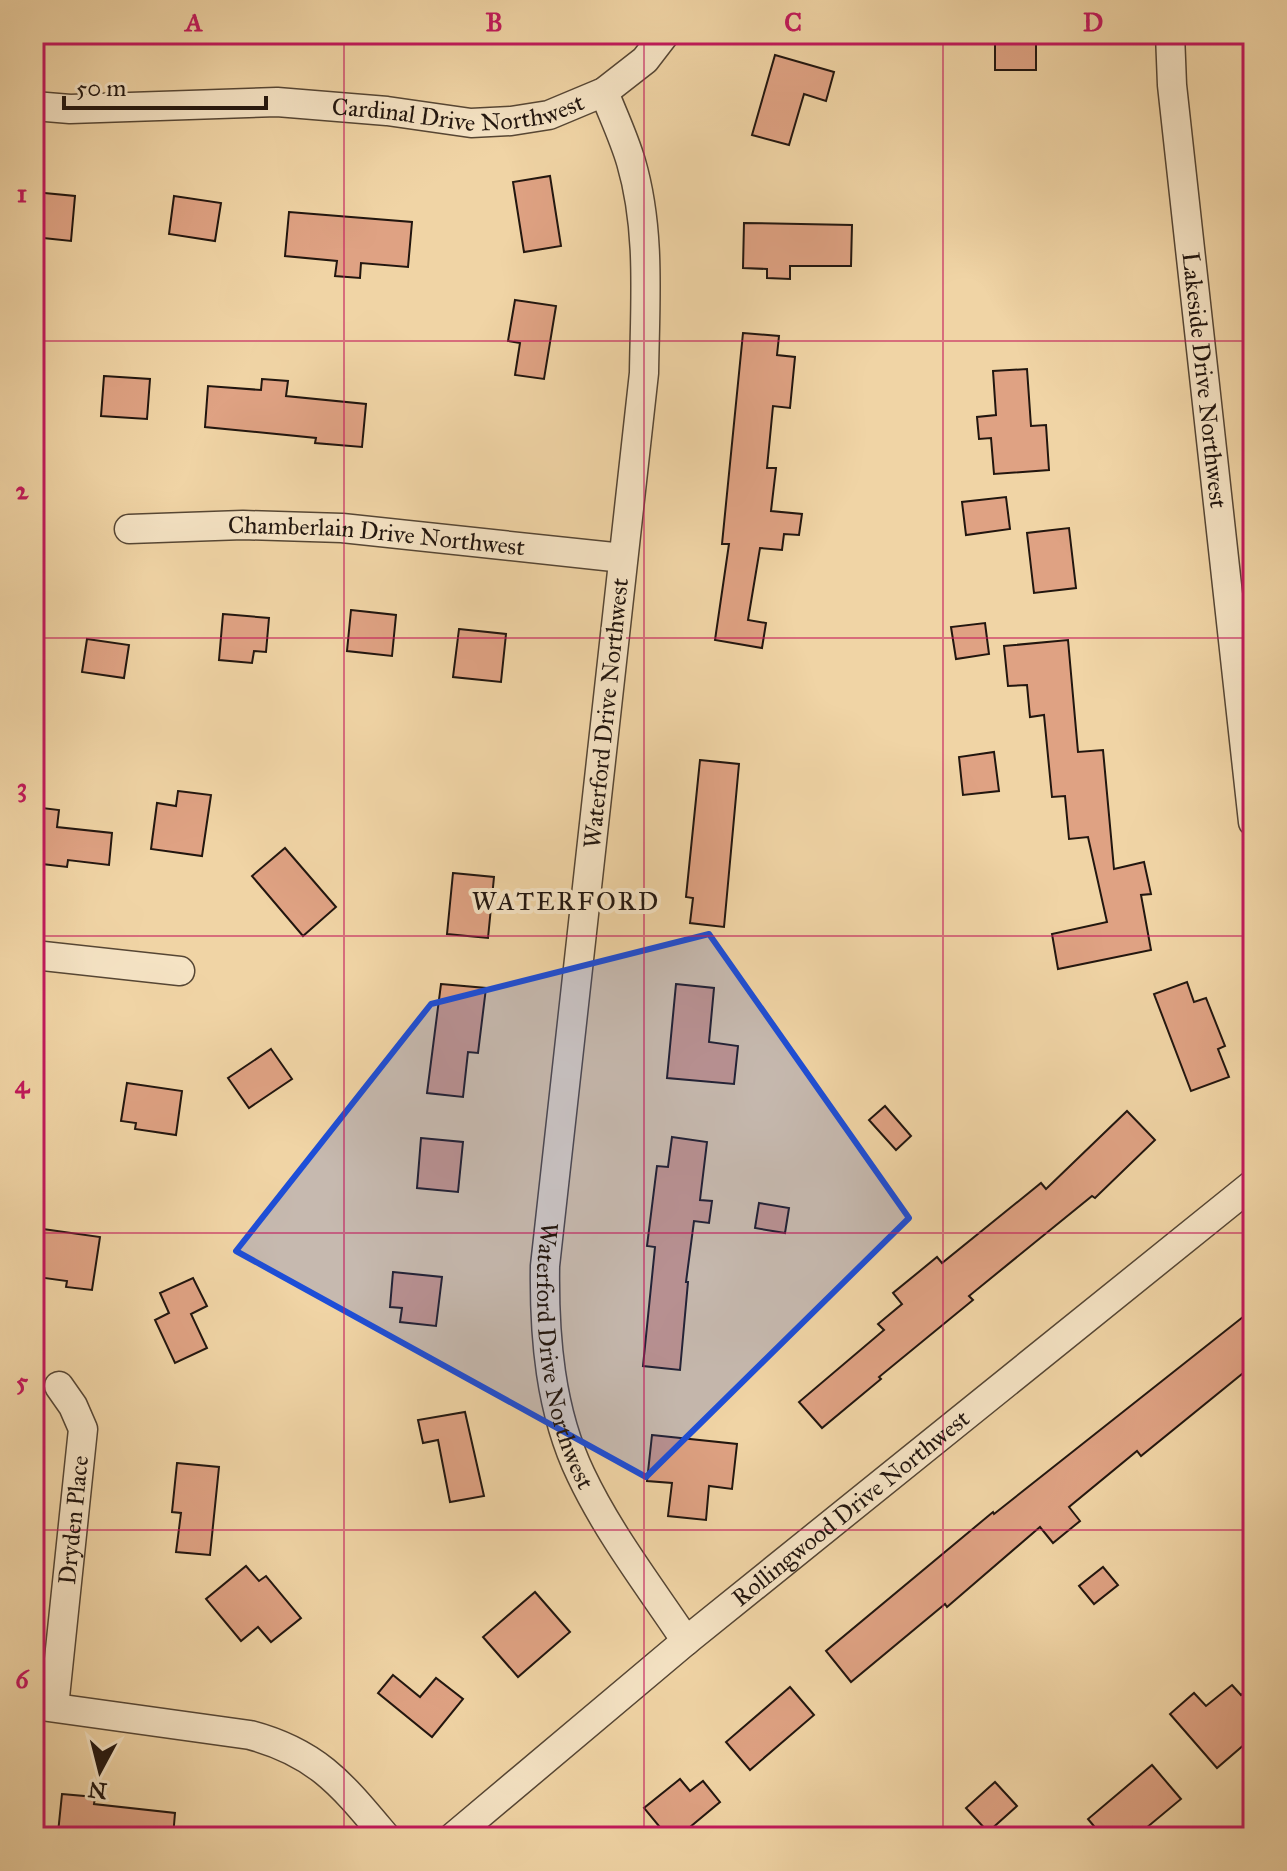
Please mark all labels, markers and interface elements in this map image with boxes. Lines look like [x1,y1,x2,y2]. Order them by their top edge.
text: A [183,6,203,38]
text: B [485,6,503,38]
text: C [784,6,802,38]
text: D [1083,6,1103,38]
scale bar [64,60,266,110]
text: 50 m [76,73,126,103]
street label: Cardinal Drive Northwest [331,87,589,138]
text: 1 [17,177,27,209]
street label: Lakeside Drive Northwest [1175,251,1233,510]
text: 2 [16,474,30,506]
street label: Chamberlain Drive Northwest [227,510,527,562]
street label: Waterford Drive Northwest [577,576,635,850]
text: 3 [17,771,27,803]
district label: WATERFORD [472,885,660,917]
text: 4 [15,1068,31,1100]
street label: Waterford Drive Northwest [530,1221,601,1495]
text: 5 [16,1365,29,1397]
street label: Rollingwood Drive Northwest [726,1403,976,1613]
street label: Dryden Place [52,1454,95,1586]
text: 6 [15,1663,30,1695]
north arrow [60,1731,140,1811]
text: N [86,1776,109,1805]

